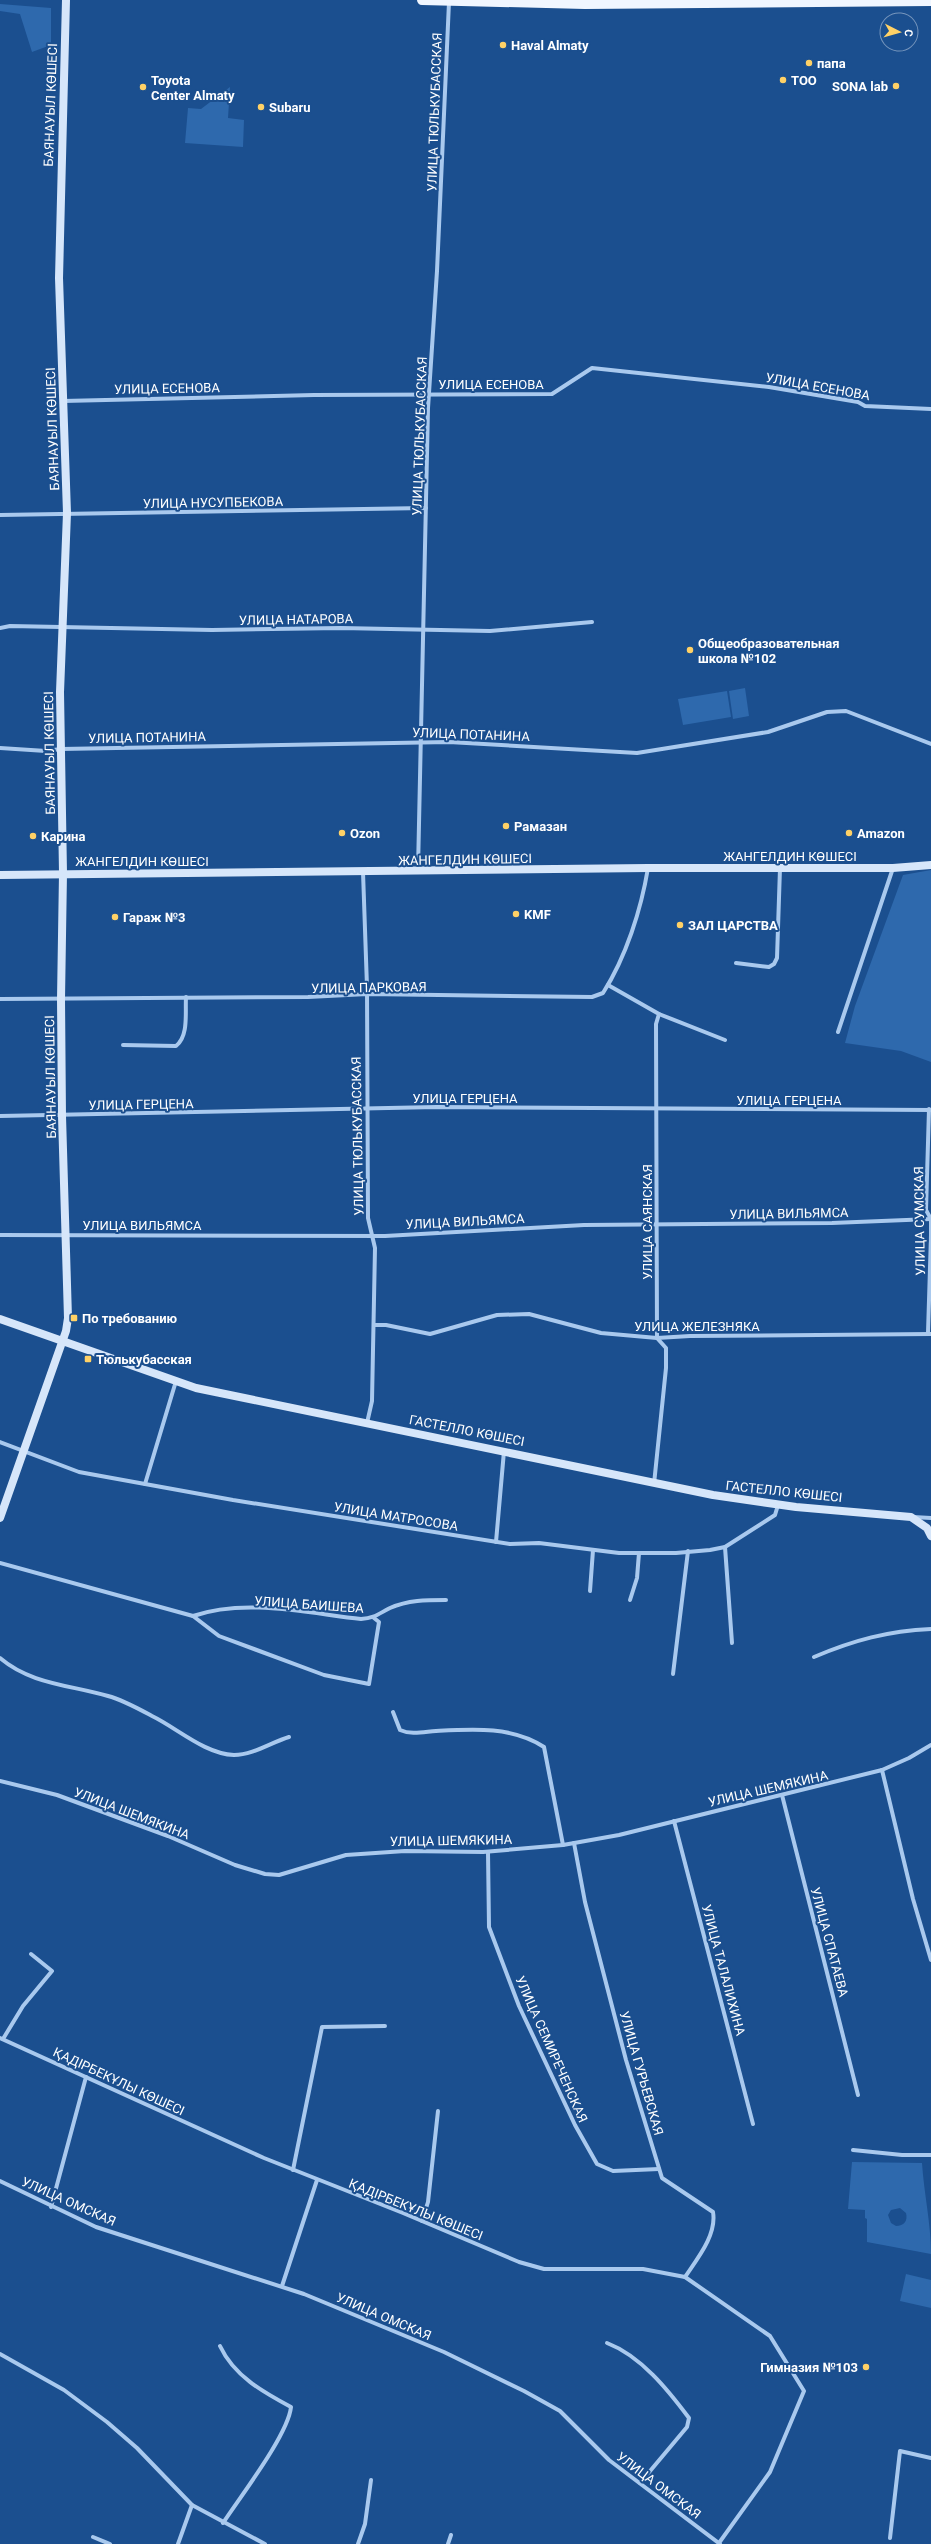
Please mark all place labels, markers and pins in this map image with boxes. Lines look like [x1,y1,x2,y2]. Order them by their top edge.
place label: Haval Almaty [511,38,589,53]
marker: Haval Almaty [498,40,508,50]
place label: папа [817,56,846,71]
marker: папа [804,58,814,68]
place label: Toyota Center Almaty [151,73,235,103]
place label: ТОО [791,73,817,88]
marker: ТОО [778,75,788,85]
place label: SONA lab [832,79,888,94]
marker: SONA lab [891,81,901,91]
marker: Toyota Center Almaty [138,82,148,92]
place label: Subaru [269,100,311,115]
marker: Subaru [256,102,266,112]
place label: Общеобразовательная школа №102 [698,636,840,666]
marker: Общеобразовательная школа №102 [685,645,695,655]
place label: Рамазан [514,819,567,834]
marker: Рамазан [501,821,511,831]
place label: Ozon [350,826,380,841]
place label: Amazon [857,826,905,841]
marker: Ozon [337,828,347,838]
marker: Amazon [844,828,854,838]
place label: Карина [41,829,85,844]
marker: Карина [28,831,38,841]
place label: KMF [524,907,551,922]
marker: KMF [511,909,521,919]
place label: Гараж №3 [123,910,185,925]
marker: Гараж №3 [110,912,120,922]
place label: ЗАЛ ЦАРСТВА [688,918,778,933]
marker: ЗАЛ ЦАРСТВА [675,920,685,930]
place label: По требованию [82,1311,178,1326]
marker: По требованию [69,1313,79,1323]
place label: Тюлькубасская [96,1352,192,1367]
marker: Тюлькубасская [83,1354,93,1364]
place label: Гимназия №103 [760,2360,858,2375]
marker: Гимназия №103 [861,2362,871,2372]

